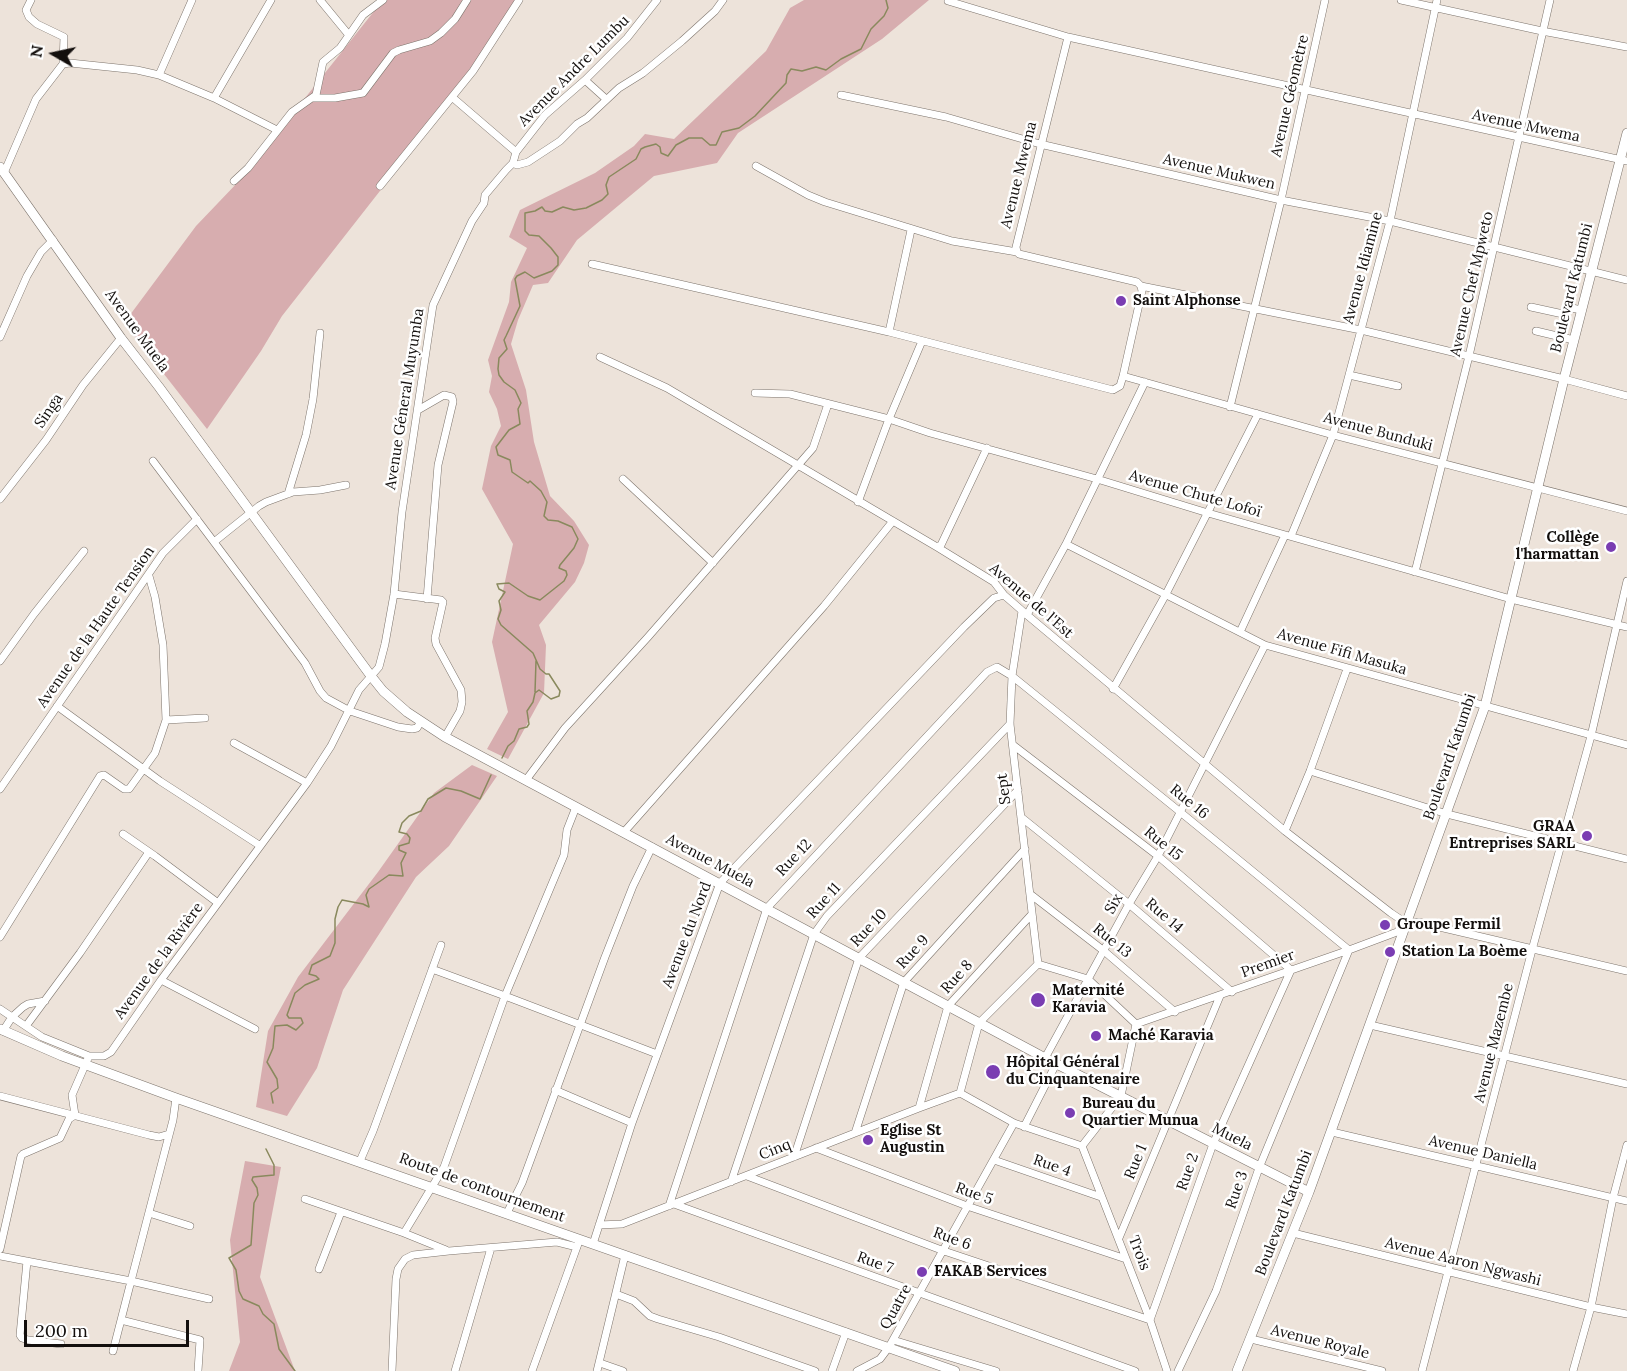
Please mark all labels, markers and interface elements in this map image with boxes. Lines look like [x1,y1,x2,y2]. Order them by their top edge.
street label: Avenue Andre Lumbu [515,12,633,130]
north arrow [24,24,84,84]
street label: Avenue Géomètre [1267,33,1313,159]
text: N [25,44,47,59]
street label: Avenue Mwema [1471,106,1581,146]
street label: Avenue Mwema [997,120,1041,230]
street label: Avenue Mukwen [1161,150,1277,194]
street label: Avenue Idiamine [1339,210,1387,326]
street label: Avenue Chef Mpweto [1447,210,1497,358]
street label: Boulevard Katumbi [1547,221,1597,355]
street label: Avenue Muela [101,286,173,376]
place label: Saint Alphonse [1133,292,1241,310]
marker: Saint Alphonse [1114,294,1128,308]
street label: Avenue Géneral Muyumba [382,307,428,491]
street label: Singa [31,390,67,432]
street label: Avenue Bunduki [1321,409,1435,455]
street label: Avenue Chute Lofoï [1127,467,1263,521]
place label: Collège l'harmattan [1516,529,1599,564]
marker: Collège l'harmattan [1604,540,1618,554]
street label: Avenue de la Haute Tension [33,543,159,711]
street label: Avenue de l'Est [985,560,1077,642]
street label: Avenue Fifi Masuka [1275,625,1409,679]
street label: Boulevard Katumbi [1420,691,1480,823]
street label: Sept [993,772,1015,806]
street label: Rue 16 [1166,781,1212,823]
place label: GRAA Entreprises SARL [1449,818,1575,853]
street label: Rue 15 [1140,823,1186,865]
marker: GRAA Entreprises SARL [1580,829,1594,843]
street label: Avenue Muela [663,830,757,892]
street label: Rue 12 [772,836,816,880]
street label: Avenue du Nord [659,879,715,991]
street label: Rue 11 [803,880,845,922]
street label: Six [1101,891,1127,917]
street label: Rue 14 [1141,895,1187,937]
street label: Avenue de la Rivière [111,899,207,1023]
street label: Rue 10 [847,905,891,951]
place label: Groupe Fermil [1397,916,1501,934]
marker: Groupe Fermil [1378,918,1392,932]
street label: Rue 13 [1089,920,1135,962]
street label: Rue 9 [893,931,933,973]
place label: Station La Boème [1402,943,1527,961]
marker: Station La Boème [1383,945,1397,959]
street label: Premier [1239,946,1297,982]
street label: Rue 8 [937,957,977,997]
street label: Avenue Mazembe [1470,981,1518,1105]
place label: Maternité Karavia [1052,982,1124,1017]
marker: Maternité Karavia [1029,991,1047,1009]
place label: Maché Karavia [1108,1027,1214,1045]
marker: Maché Karavia [1089,1029,1103,1043]
place label: Hôpital Général du Cinquantenaire [1006,1054,1140,1089]
marker: Hôpital Général du Cinquantenaire [984,1063,1002,1081]
place label: Bureau du Quartier Munua [1082,1095,1198,1130]
marker: Bureau du Quartier Munua [1063,1106,1077,1120]
street label: Muela [1209,1119,1255,1155]
place label: Eglise St Augustin [880,1122,945,1157]
street label: Avenue Daniella [1427,1132,1539,1174]
marker: Eglise St Augustin [861,1133,875,1147]
street label: Cinq [757,1136,793,1164]
street label: Rue 1 [1121,1142,1151,1182]
street label: Boulevard Katumbi [1252,1148,1316,1278]
street label: Route de contournement [397,1150,567,1226]
street label: Rue 4 [1031,1151,1073,1181]
street label: Rue 2 [1173,1151,1203,1193]
street label: Rue 3 [1222,1169,1252,1211]
street label: Rue 5 [953,1179,995,1209]
street label: Rue 6 [931,1224,973,1254]
street label: Trois [1124,1233,1154,1273]
street label: Avenue Aaron Ngwashi [1383,1234,1543,1290]
street label: Rue 7 [854,1248,896,1278]
place label: FAKAB Services [934,1263,1047,1281]
marker: FAKAB Services [915,1265,929,1279]
street label: Quatre [876,1281,916,1333]
scale bar [27,1308,192,1346]
text: 200 m [35,1319,88,1342]
street label: Avenue Royale [1269,1321,1371,1363]

